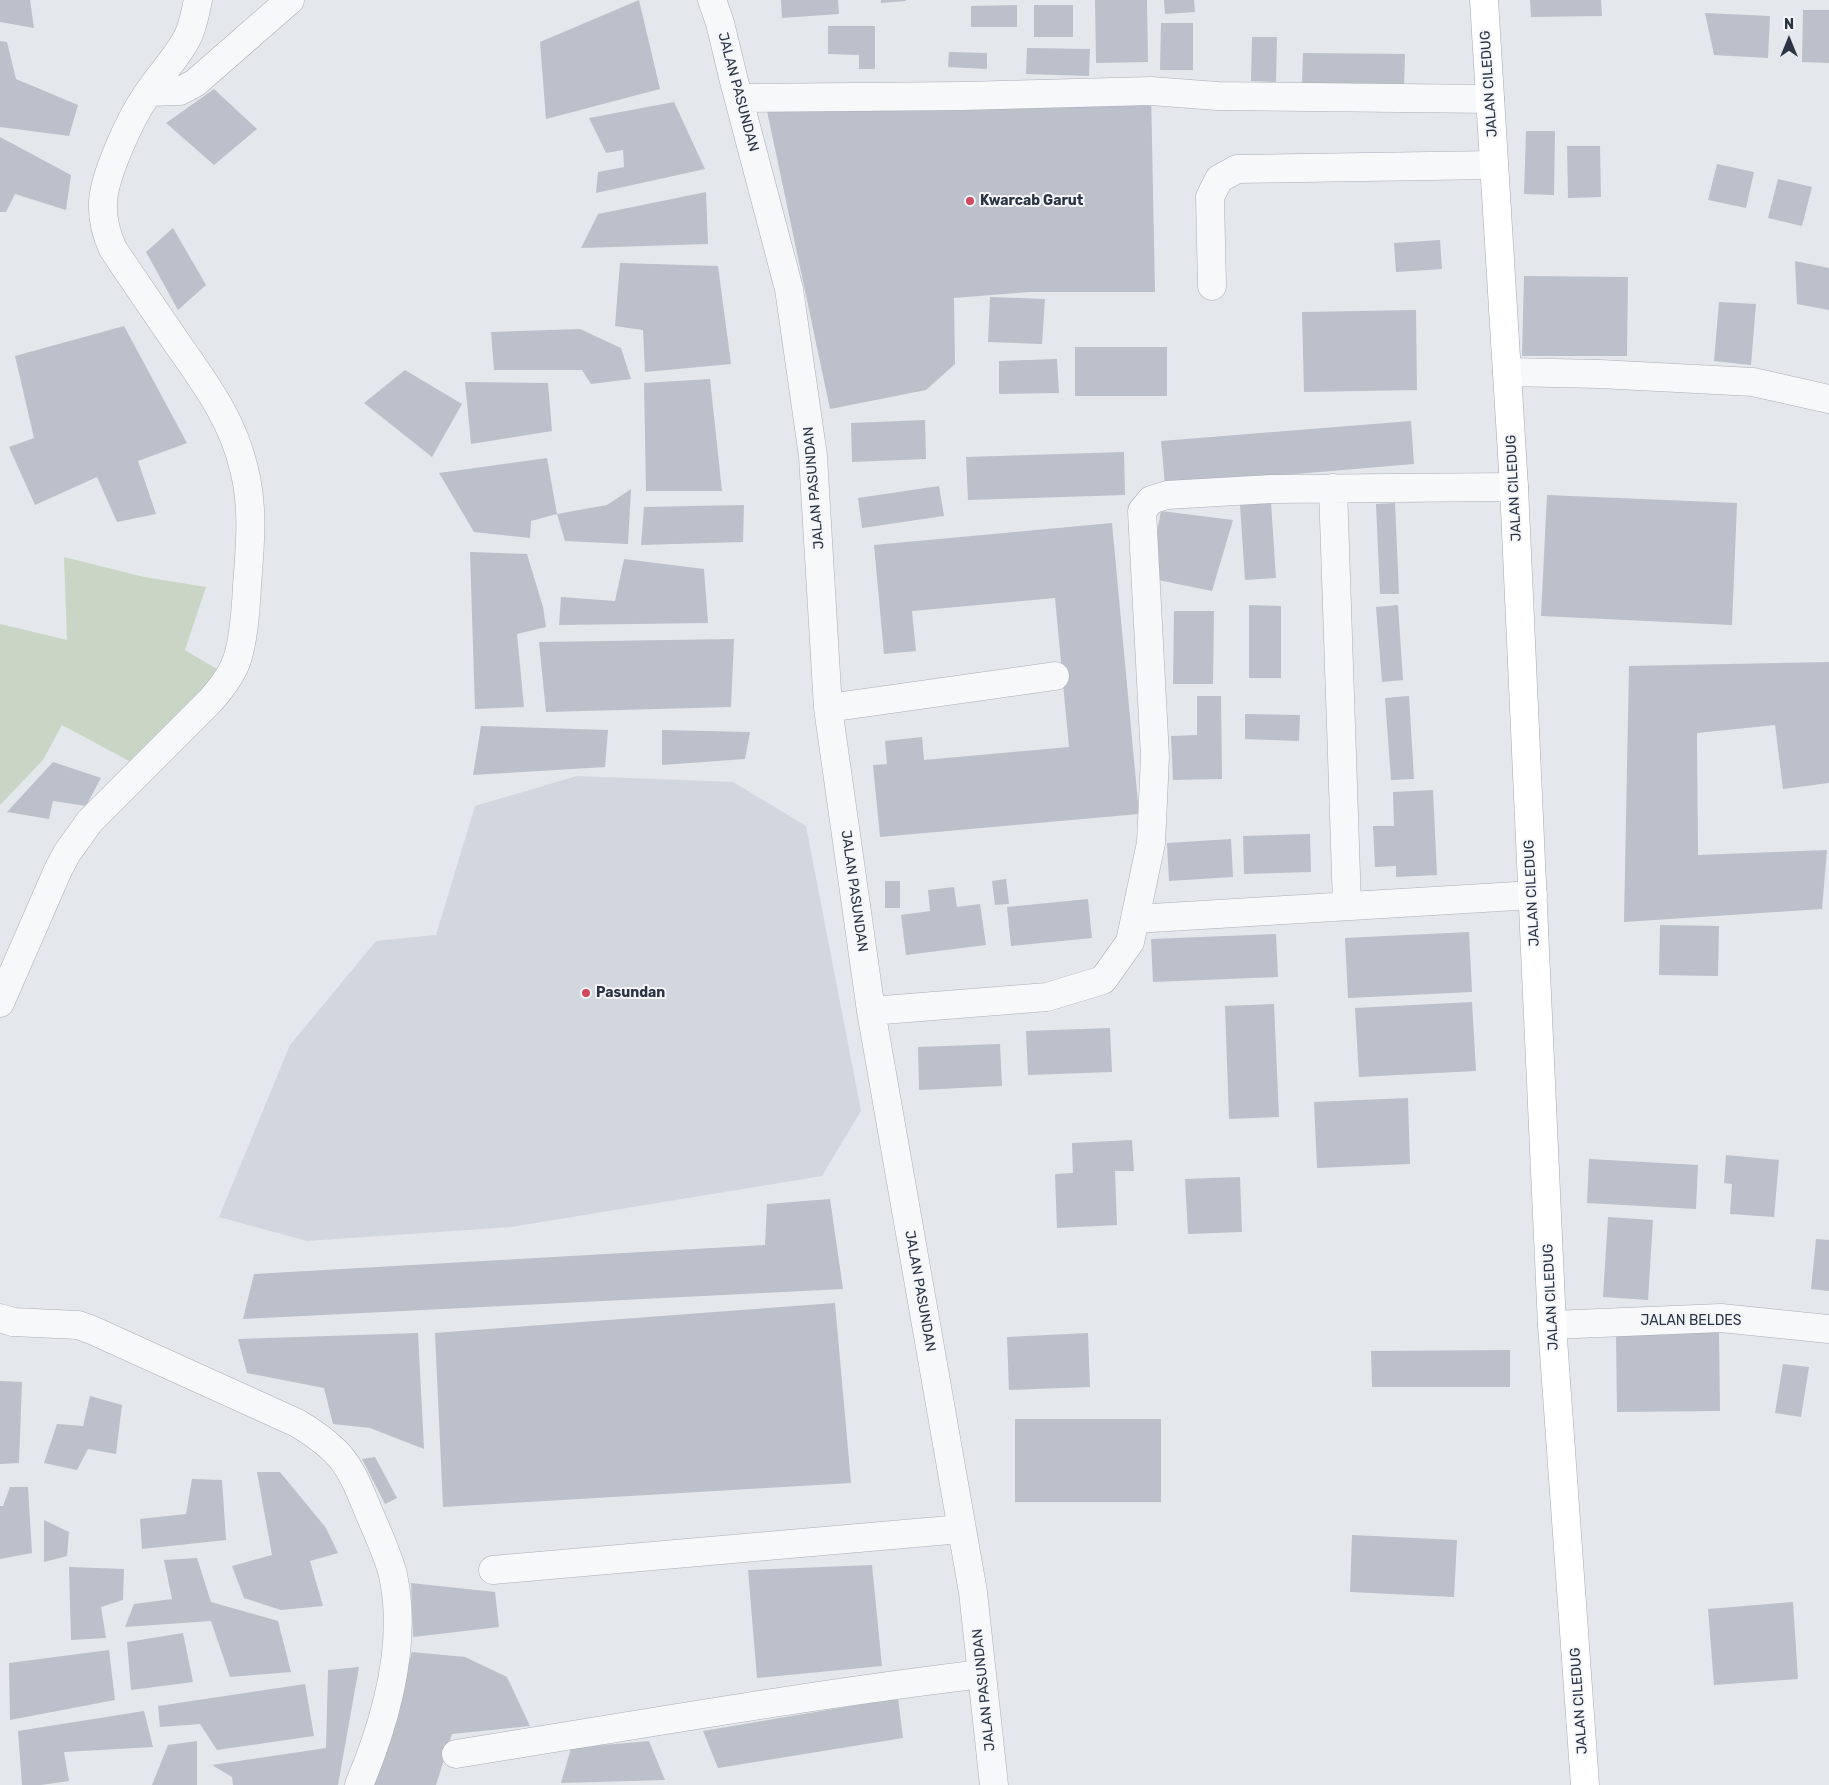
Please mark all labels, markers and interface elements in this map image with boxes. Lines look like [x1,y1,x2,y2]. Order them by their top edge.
north arrow [1764,15,1814,65]
text: N [1784,16,1794,33]
street label: JALAN PASUNDAN [714,30,762,154]
street label: JALAN CILEDUG [1477,30,1501,138]
place label: Kwarcab Garut [980,193,1083,209]
marker: Kwarcab Garut [964,195,976,207]
street label: JALAN PASUNDAN [800,426,828,550]
street label: JALAN CILEDUG [1503,434,1525,542]
street label: JALAN PASUNDAN [837,829,871,953]
street label: JALAN CILEDUG [1521,839,1543,947]
place label: Pasundan [596,985,665,1001]
marker: Pasundan [580,987,592,999]
street label: JALAN PASUNDAN [901,1229,939,1353]
street label: JALAN CILEDUG [1540,1243,1562,1351]
street label: JALAN BELDES [1640,1313,1742,1329]
street label: JALAN PASUNDAN [969,1628,999,1752]
street label: JALAN CILEDUG [1567,1647,1591,1755]

